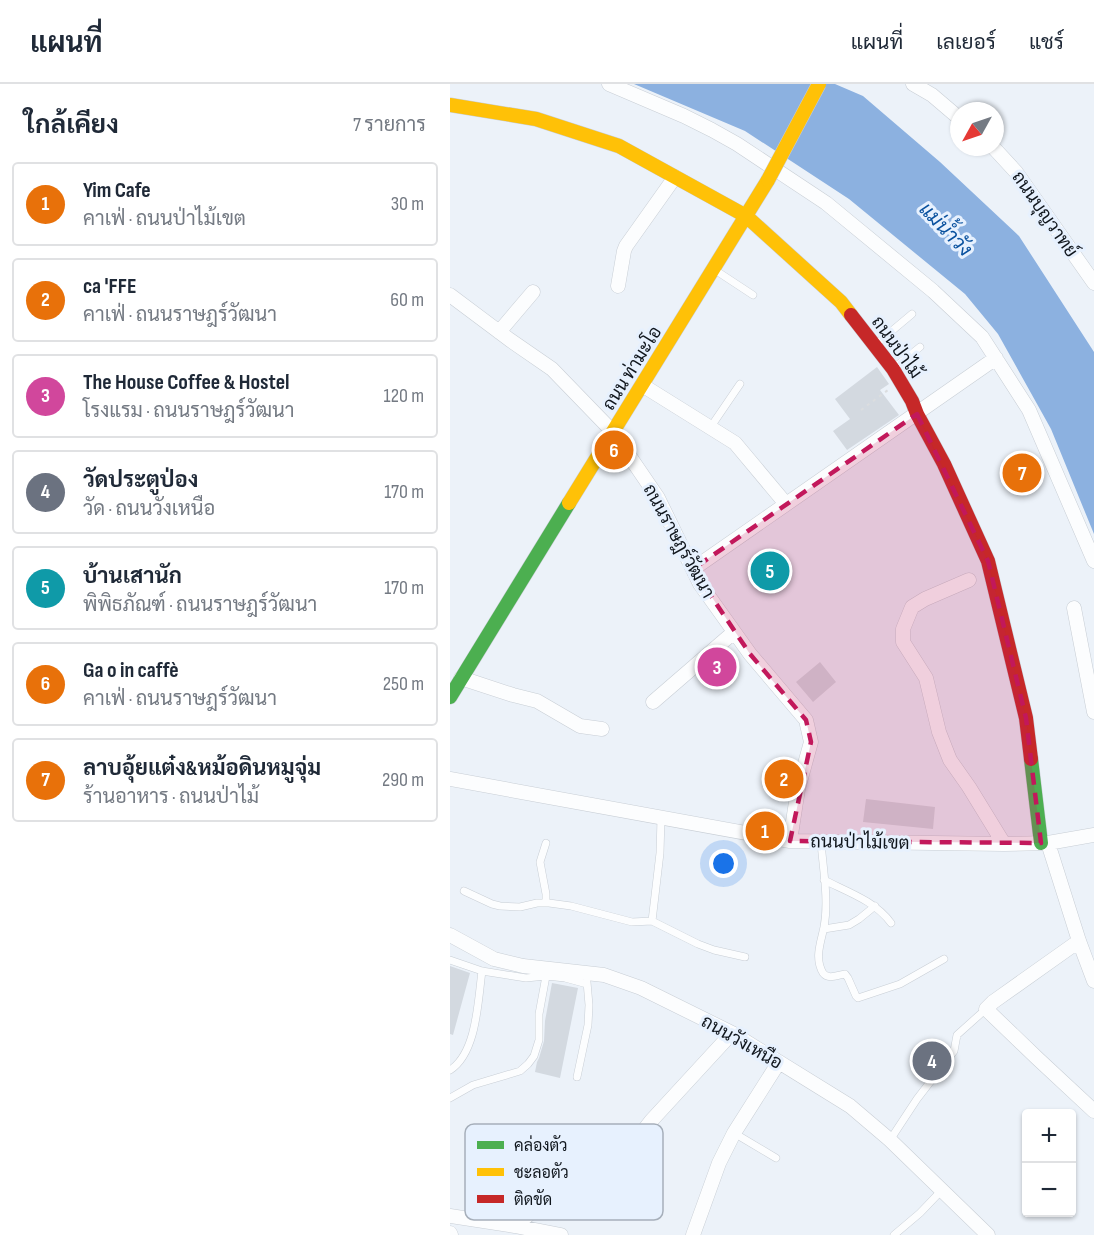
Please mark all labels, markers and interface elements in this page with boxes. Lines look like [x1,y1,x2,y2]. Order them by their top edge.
text: แผนที่ [30,27,103,60]
text: แผนที่ [851,30,903,55]
text: เลเยอร์ [936,30,996,55]
text: แชร์ [1029,30,1064,55]
north arrow [950,102,1004,156]
text: ใกล้เคียง [24,110,119,141]
text: 7 รายการ [353,113,426,137]
street label: ถนนบุญวาทย์ [1006,166,1084,262]
text: Yim Cafe [83,177,151,204]
text: 1 [42,192,49,216]
text: 30 m [391,192,424,216]
water label: แม่น้ำวัง [914,193,982,262]
text: คาเฟ่ · ถนนป่าไม้เขต [83,207,246,231]
text: ca 'FFE [83,273,136,300]
text: 2 [41,288,50,312]
text: 60 m [390,288,424,312]
text: คาเฟ่ · ถนนราษฎร์วัฒนา [83,303,277,327]
street label: ถนนป่าไม้ [867,310,929,383]
street label: ถนน ท่ามะโอ [596,321,666,414]
text: The House Coffee & Hostel [83,369,290,396]
text: 3 [41,384,50,408]
text: 120 m [384,384,424,408]
text: โรงแรม · ถนนราษฎร์วัฒนา [83,399,294,423]
pin: 6 [594,428,634,472]
pin: 7 [1002,450,1042,496]
text: วัดประตูป่อง [83,467,198,494]
street label: ถนนราษฎร์วัฒนา [638,479,721,602]
text: 4 [41,480,50,504]
text: 170 m [384,480,424,504]
text: วัด · ถนนวังเหนือ [83,497,215,521]
pin: 5 [750,548,790,594]
text: บ้านเสานัก [83,563,182,590]
text: 5 [41,576,50,600]
text: 170 m [384,576,424,600]
text: พิพิธภัณฑ์ · ถนนราษฎร์วัฒนา [83,593,317,617]
pin: 3 [698,644,736,690]
text: Ga o in caffè [83,657,179,684]
text: 6 [41,672,50,696]
text: 250 m [383,672,424,696]
text: คาเฟ่ · ถนนราษฎร์วัฒนา [83,687,277,711]
text: ลาบอุ้ยแต๋ง&หม้อดินหมูจุ่ม [83,755,321,782]
pin: 2 [764,756,804,802]
text: 7 [41,768,50,792]
text: 290 m [382,768,424,792]
text: ร้านอาหาร · ถนนป่าไม้ [83,785,259,809]
pin: 1 [746,808,784,854]
street label: ถนนป่าไม้เขต [810,828,910,854]
your location [709,849,738,878]
street label: ถนนวังเหนือ [698,1009,787,1074]
pin: 4 [912,1038,952,1084]
map controls [1022,1109,1076,1217]
button: + [1022,1109,1076,1163]
legend [465,1124,663,1220]
text: คล่องตัว [514,1135,568,1156]
text: ชะลอตัว [514,1162,569,1183]
button: − [1022,1163,1076,1217]
text: ติดขัด [514,1189,552,1210]

